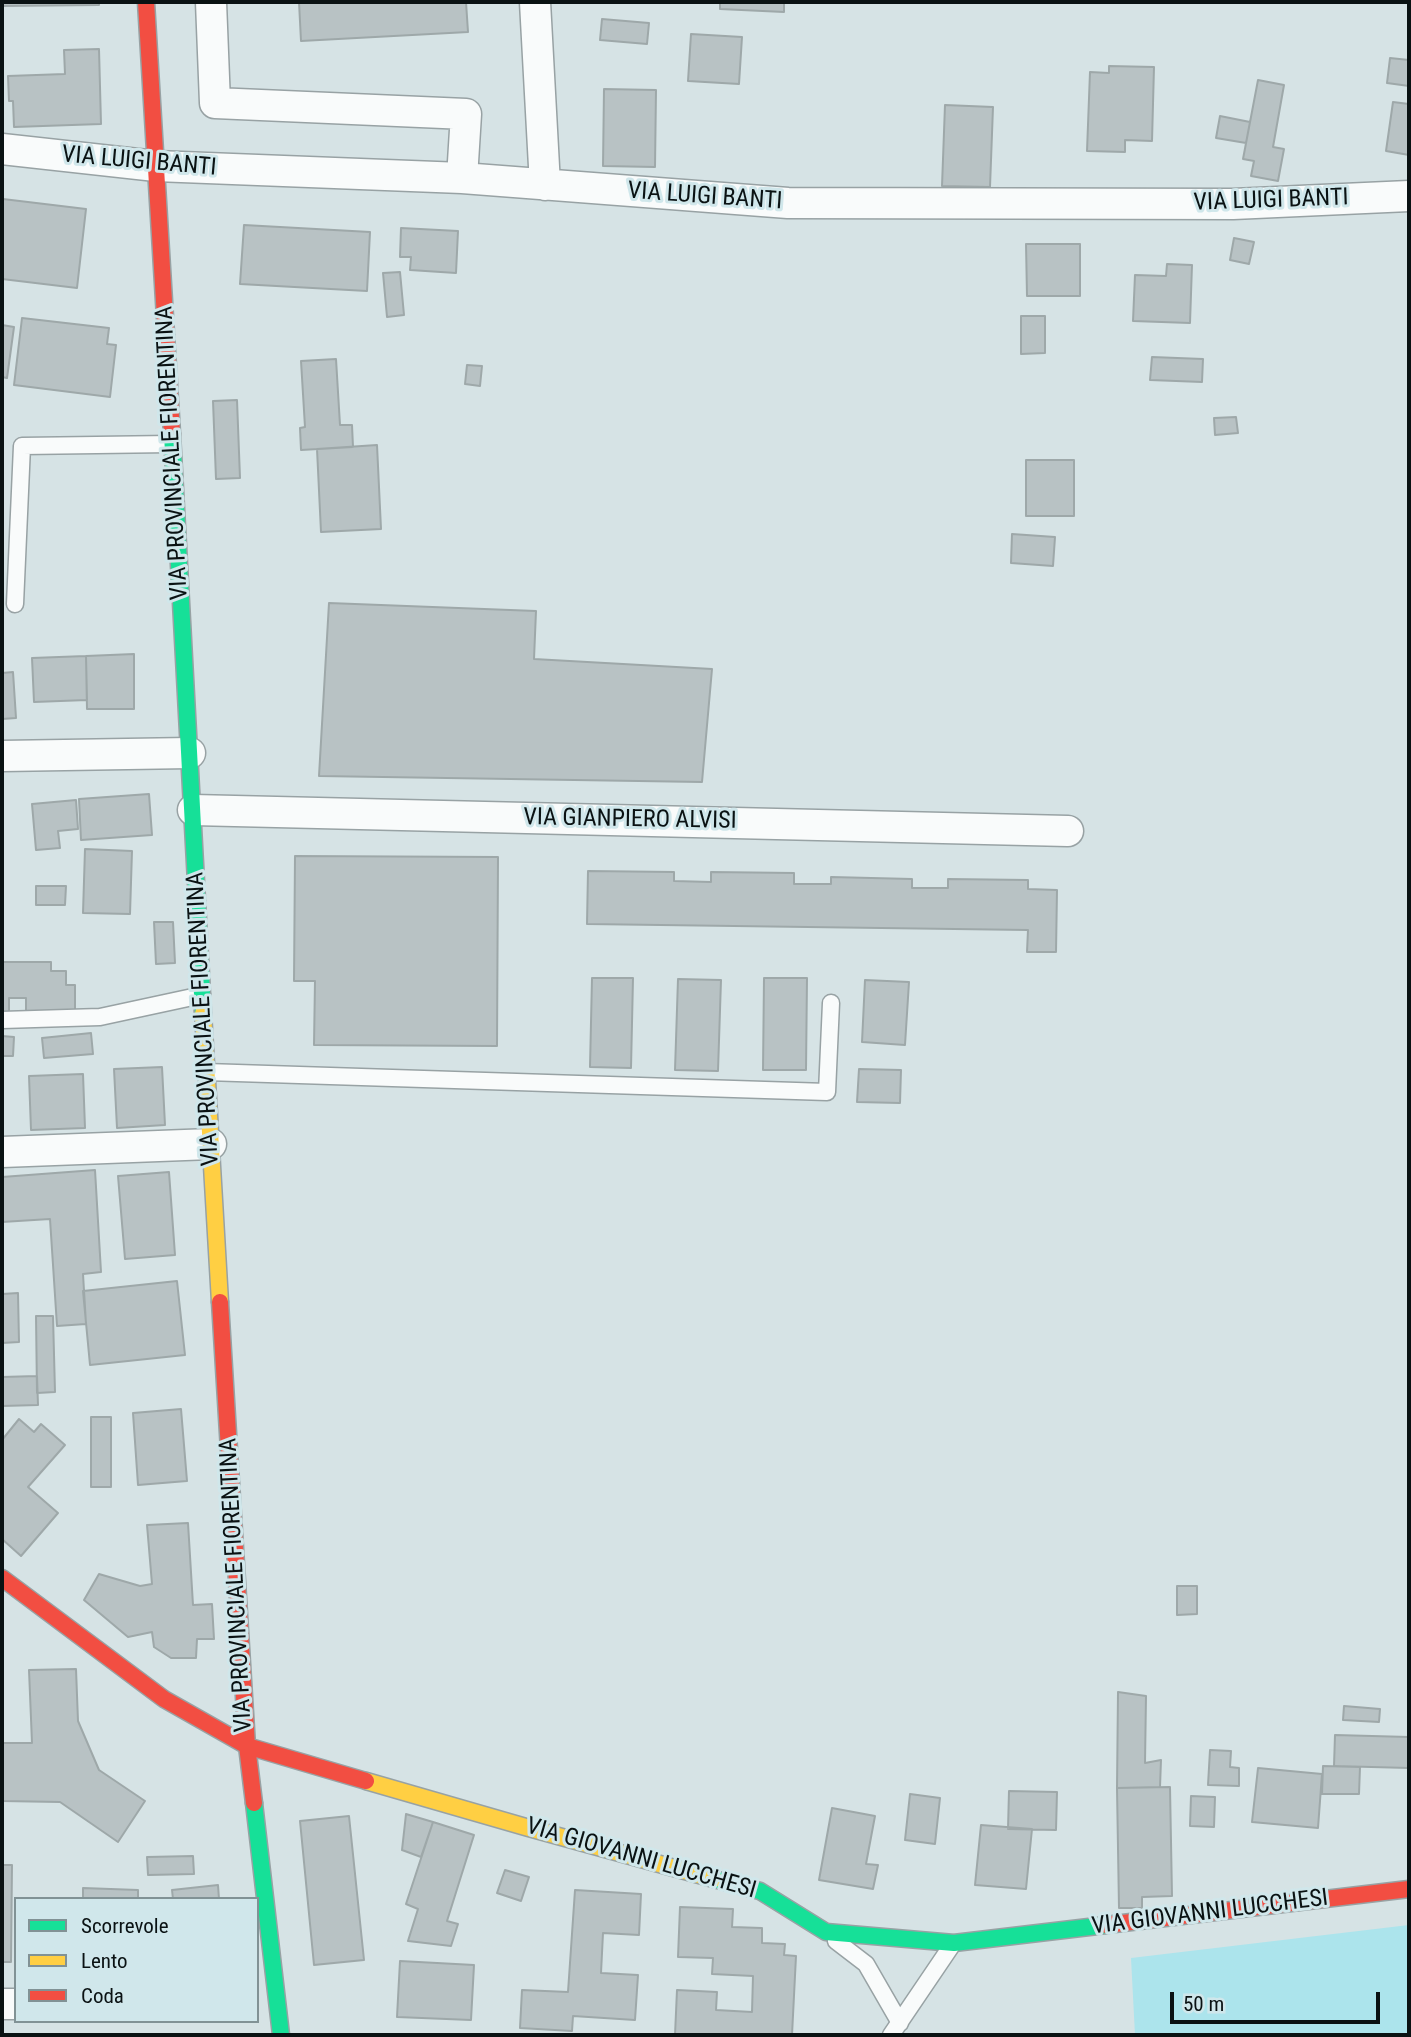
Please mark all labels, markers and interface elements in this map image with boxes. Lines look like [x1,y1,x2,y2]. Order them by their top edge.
street label: VIA LUIGI BANTI [61,141,217,183]
street label: VIA LUIGI BANTI [627,177,783,217]
street label: VIA LUIGI BANTI [1193,184,1349,218]
street label: VIA PROVINCIALE FIORENTINA [151,305,195,601]
street label: VIA GIANPIERO ALVISI [523,804,737,836]
street label: VIA PROVINCIALE FIORENTINA [182,871,226,1167]
street label: VIA PROVINCIALE FIORENTINA [215,1437,259,1733]
street label: VIA GIOVANNI LUCCHESI [523,1812,759,1906]
street label: VIA GIOVANNI LUCCHESI [1090,1884,1330,1942]
legend [14,1897,259,2023]
text: Scorrevole [81,1914,168,1938]
text: Lento [81,1949,128,1973]
scale bar [1173,1978,1383,2022]
text: Coda [81,1984,124,2008]
text: 50 m [1183,1992,1224,2016]

